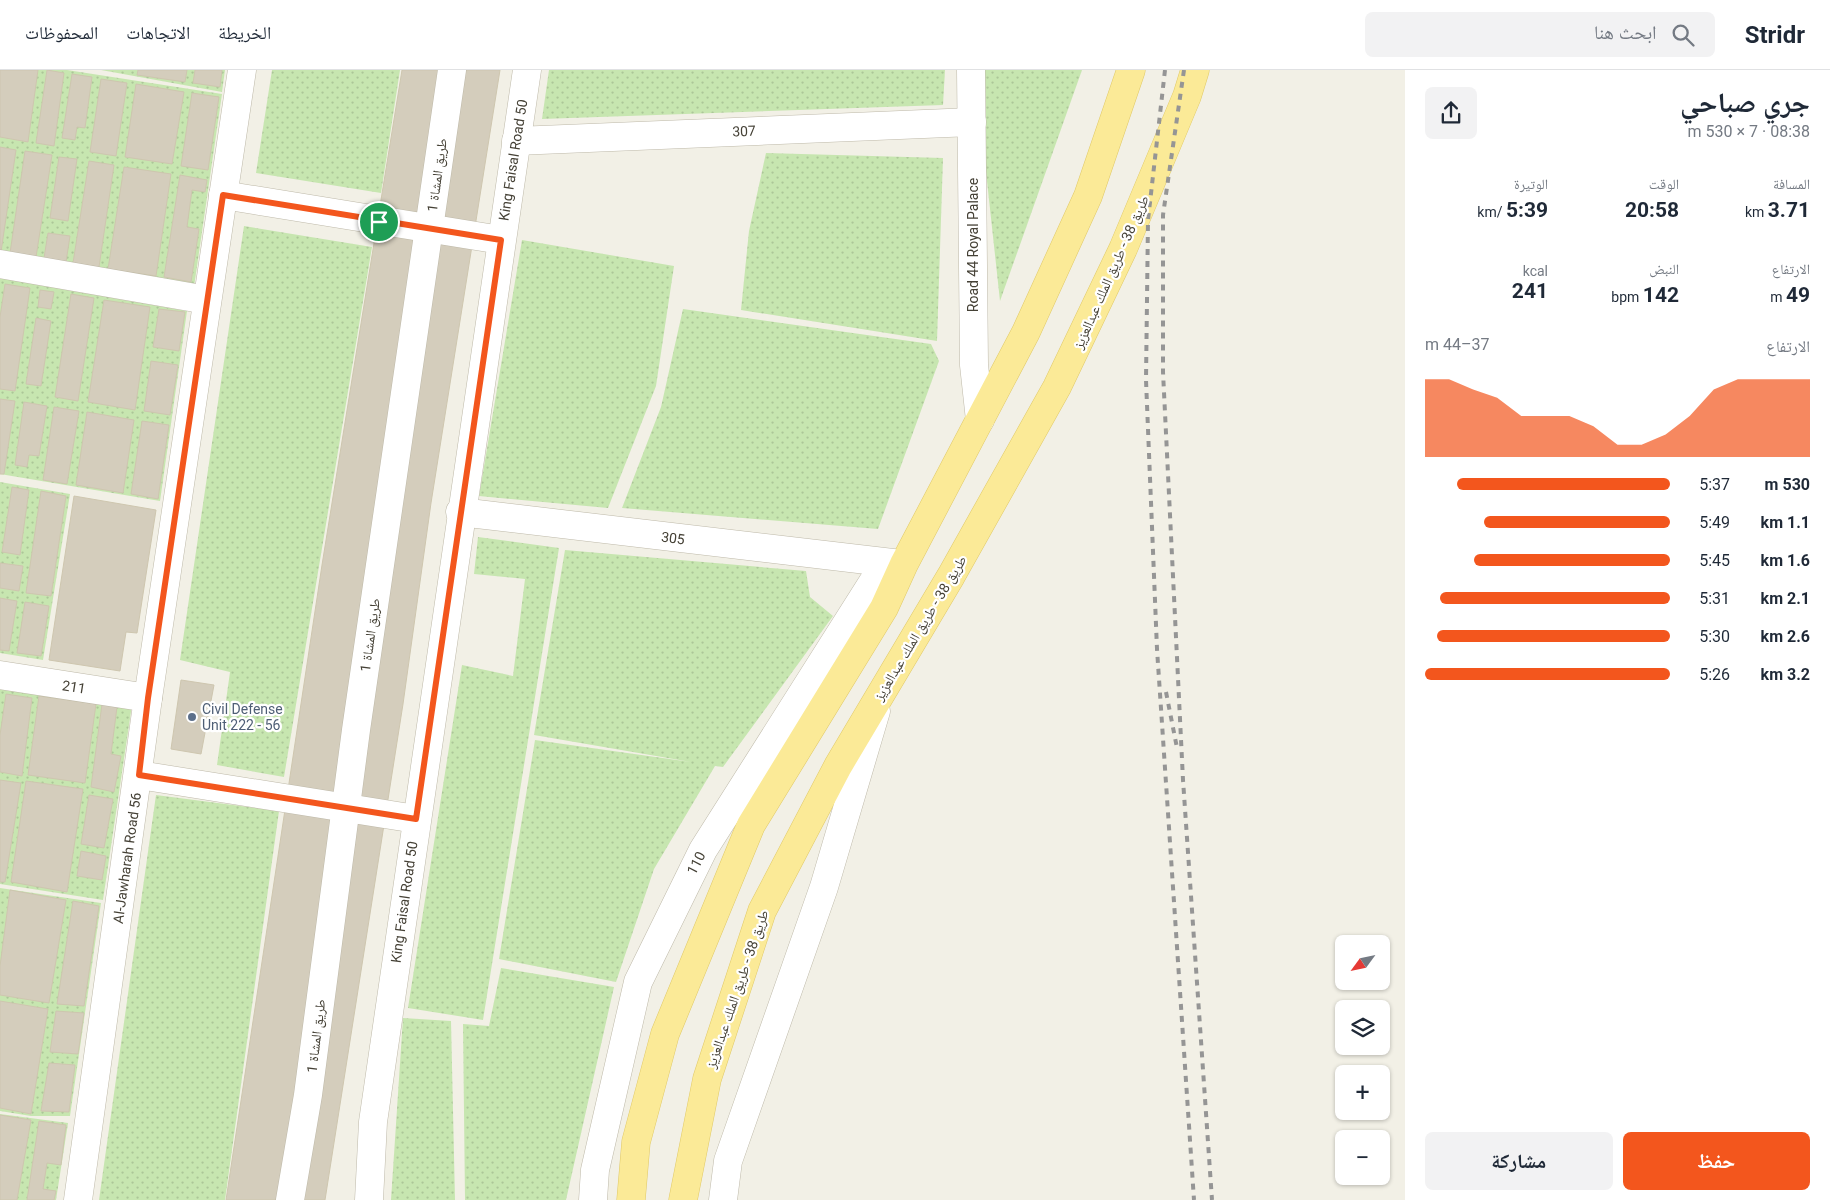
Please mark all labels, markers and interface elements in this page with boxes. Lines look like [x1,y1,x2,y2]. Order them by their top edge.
search box [1365,12,1715,57]
text: ابحث هنا [1594,21,1657,44]
icon: search [1669,21,1697,49]
text: Stridr [1745,21,1805,49]
text: المحفوظات [25,22,98,43]
text: الاتجاهات [126,22,190,43]
text: الخريطة [218,22,271,43]
text: جري صباحي [1680,86,1810,119]
button: share [1425,87,1477,139]
street label: King Faisal Road 50 [495,98,531,222]
text: 08:38 · 7 × 530 m [1688,122,1810,141]
street label: 307 [732,123,756,139]
street label: طريق المشاة 1 [424,137,452,213]
text: الوتيرة [1514,176,1548,192]
text: الوقت [1649,176,1679,192]
text: المسافة [1773,176,1810,192]
street label: Road 44 Royal Palace [965,178,981,312]
street label: طريق 38 - طريق الملك عبدالعزيز [1069,193,1154,353]
text: 5:39 [1506,198,1548,222]
text: 20:58 [1625,198,1679,222]
text: 3.71 [1768,198,1810,222]
pin [358,201,400,243]
text: /km [1477,204,1506,220]
text: km [1745,204,1768,220]
icon: arrive [365,208,393,236]
text: النبض [1649,261,1679,277]
text: الارتفاع [1772,261,1810,277]
text: kcal [1523,263,1548,279]
text: 241 [1512,279,1548,303]
text: 142 [1643,283,1679,307]
text: 49 [1786,283,1810,307]
text: bpm [1611,289,1643,305]
text: m [1770,289,1786,305]
text: 37–44 m [1425,335,1489,354]
text: الارتفاع [1766,337,1810,356]
text: 5:37 [1699,475,1730,494]
text: 530 m [1765,475,1810,494]
text: 5:49 [1699,513,1730,532]
text: 1.1 km [1761,513,1810,532]
street label: 305 [660,529,686,547]
text: 5:45 [1699,551,1730,570]
text: 1.6 km [1761,551,1810,570]
street label: طريق 38 - طريق الملك عبدالعزيز [870,553,971,705]
text: 5:31 [1699,589,1730,608]
text: 2.1 km [1761,589,1810,608]
street label: طريق المشاة 1 [357,597,385,673]
text: 5:30 [1699,627,1730,646]
text: 2.6 km [1761,627,1810,646]
text: 5:26 [1699,665,1730,684]
text: 3.2 km [1761,665,1810,684]
street label: 211 [61,677,87,697]
place label: Civil Defense Unit 222 - 56 [202,701,283,733]
marker: Civil Defense Unit 222 - 56 [186,711,198,723]
street label: Al-Jawharah Road 56 [110,791,144,925]
street label: King Faisal Road 50 [388,840,420,964]
street label: 110 [684,849,709,877]
street label: طريق 38 - طريق الملك عبدالعزيز [702,908,774,1072]
north arrow [1335,935,1390,990]
map controls [1335,935,1390,1185]
street label: طريق المشاة 1 [304,998,330,1074]
button: layers [1335,1000,1390,1055]
button: + [1335,1065,1390,1120]
button: − [1335,1130,1390,1185]
button: مشاركة [1425,1132,1613,1190]
button: حفظ [1623,1132,1810,1190]

